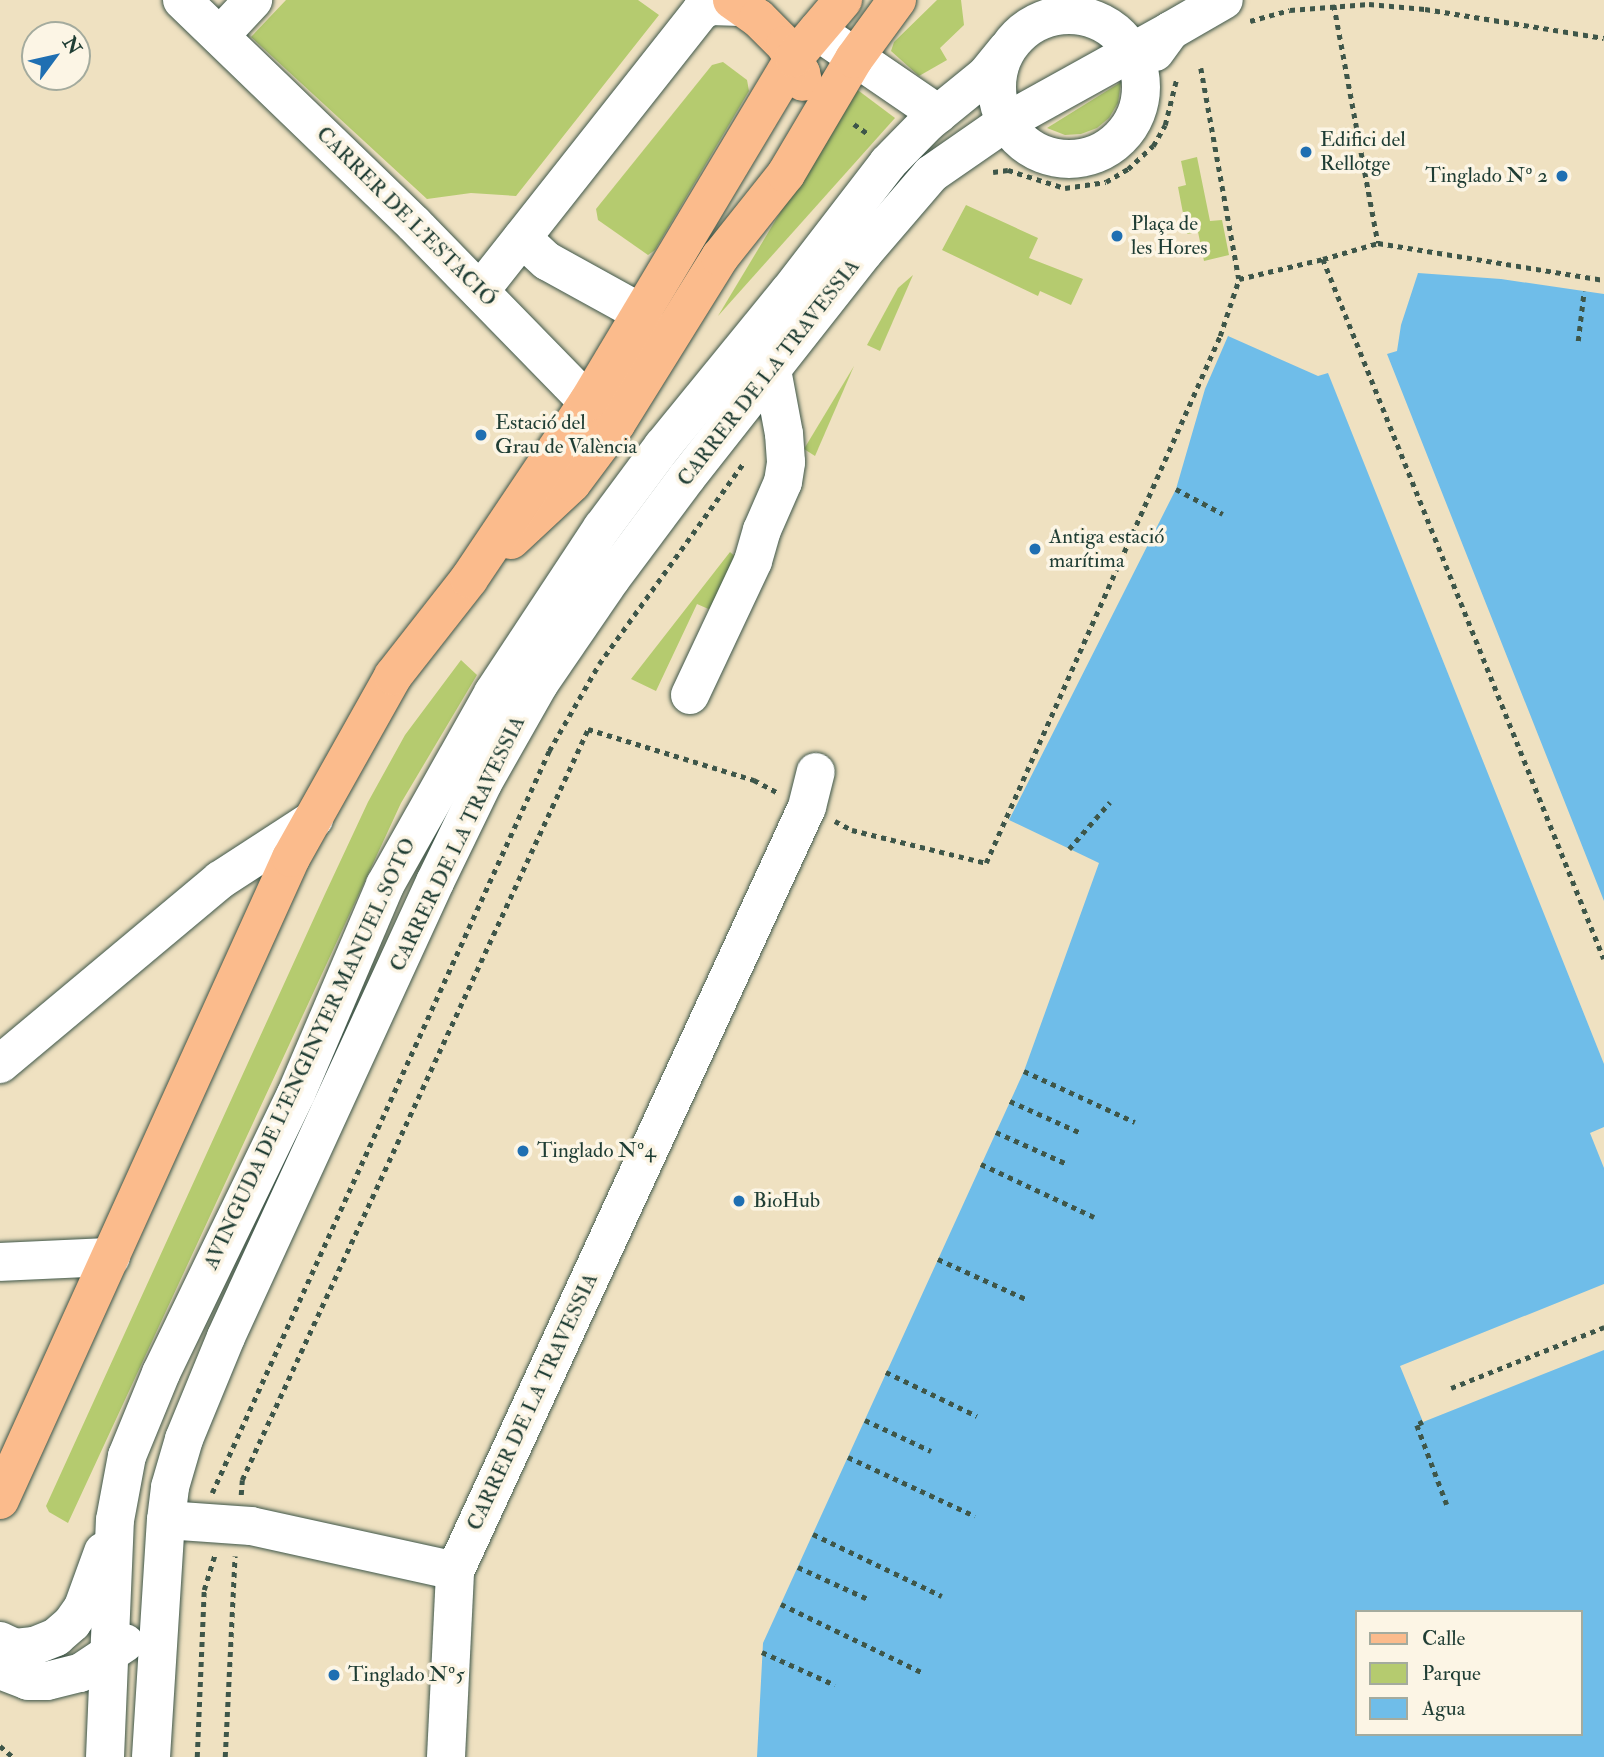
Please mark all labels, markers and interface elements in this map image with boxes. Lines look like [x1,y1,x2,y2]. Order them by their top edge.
north arrow [21,21,91,91]
text: N [57,32,87,59]
street label: CARRER DE L'ESTACIÓ [311,122,501,312]
place label: Edifici del Rellotge [1320,127,1406,177]
marker: Edifici del Rellotge [1298,144,1314,160]
place label: Tinglado Nº 2 [1425,163,1548,189]
marker: Tinglado Nº 2 [1554,168,1570,184]
place label: Plaça de les Hores [1131,211,1207,261]
marker: Plaça de les Hores [1109,228,1125,244]
street label: CARRER DE LA TRAVESSIA [673,255,865,491]
place label: Estació del Grau de València [495,410,637,460]
marker: Estació del Grau de València [473,427,489,443]
place label: Antiga estació marítima [1049,524,1164,574]
marker: Antiga estació marítima [1027,541,1043,557]
street label: CARRER DE LA TRAVESSIA [385,712,531,976]
street label: AVINGUDA DE L'ENGINYER MANUEL SOTO [199,834,421,1274]
place label: Tinglado Nº4 [537,1138,656,1164]
marker: Tinglado Nº4 [515,1143,531,1159]
place label: BioHub [753,1188,820,1214]
marker: BioHub [731,1193,747,1209]
street label: CARRER DE LA TRAVESSIA [462,1269,604,1535]
legend [1356,1610,1583,1736]
text: Calle [1422,1625,1465,1652]
text: Parque [1422,1660,1481,1687]
place label: Tinglado Nº5 [348,1662,465,1688]
marker: Tinglado Nº5 [326,1667,342,1683]
text: Agua [1422,1695,1465,1722]

